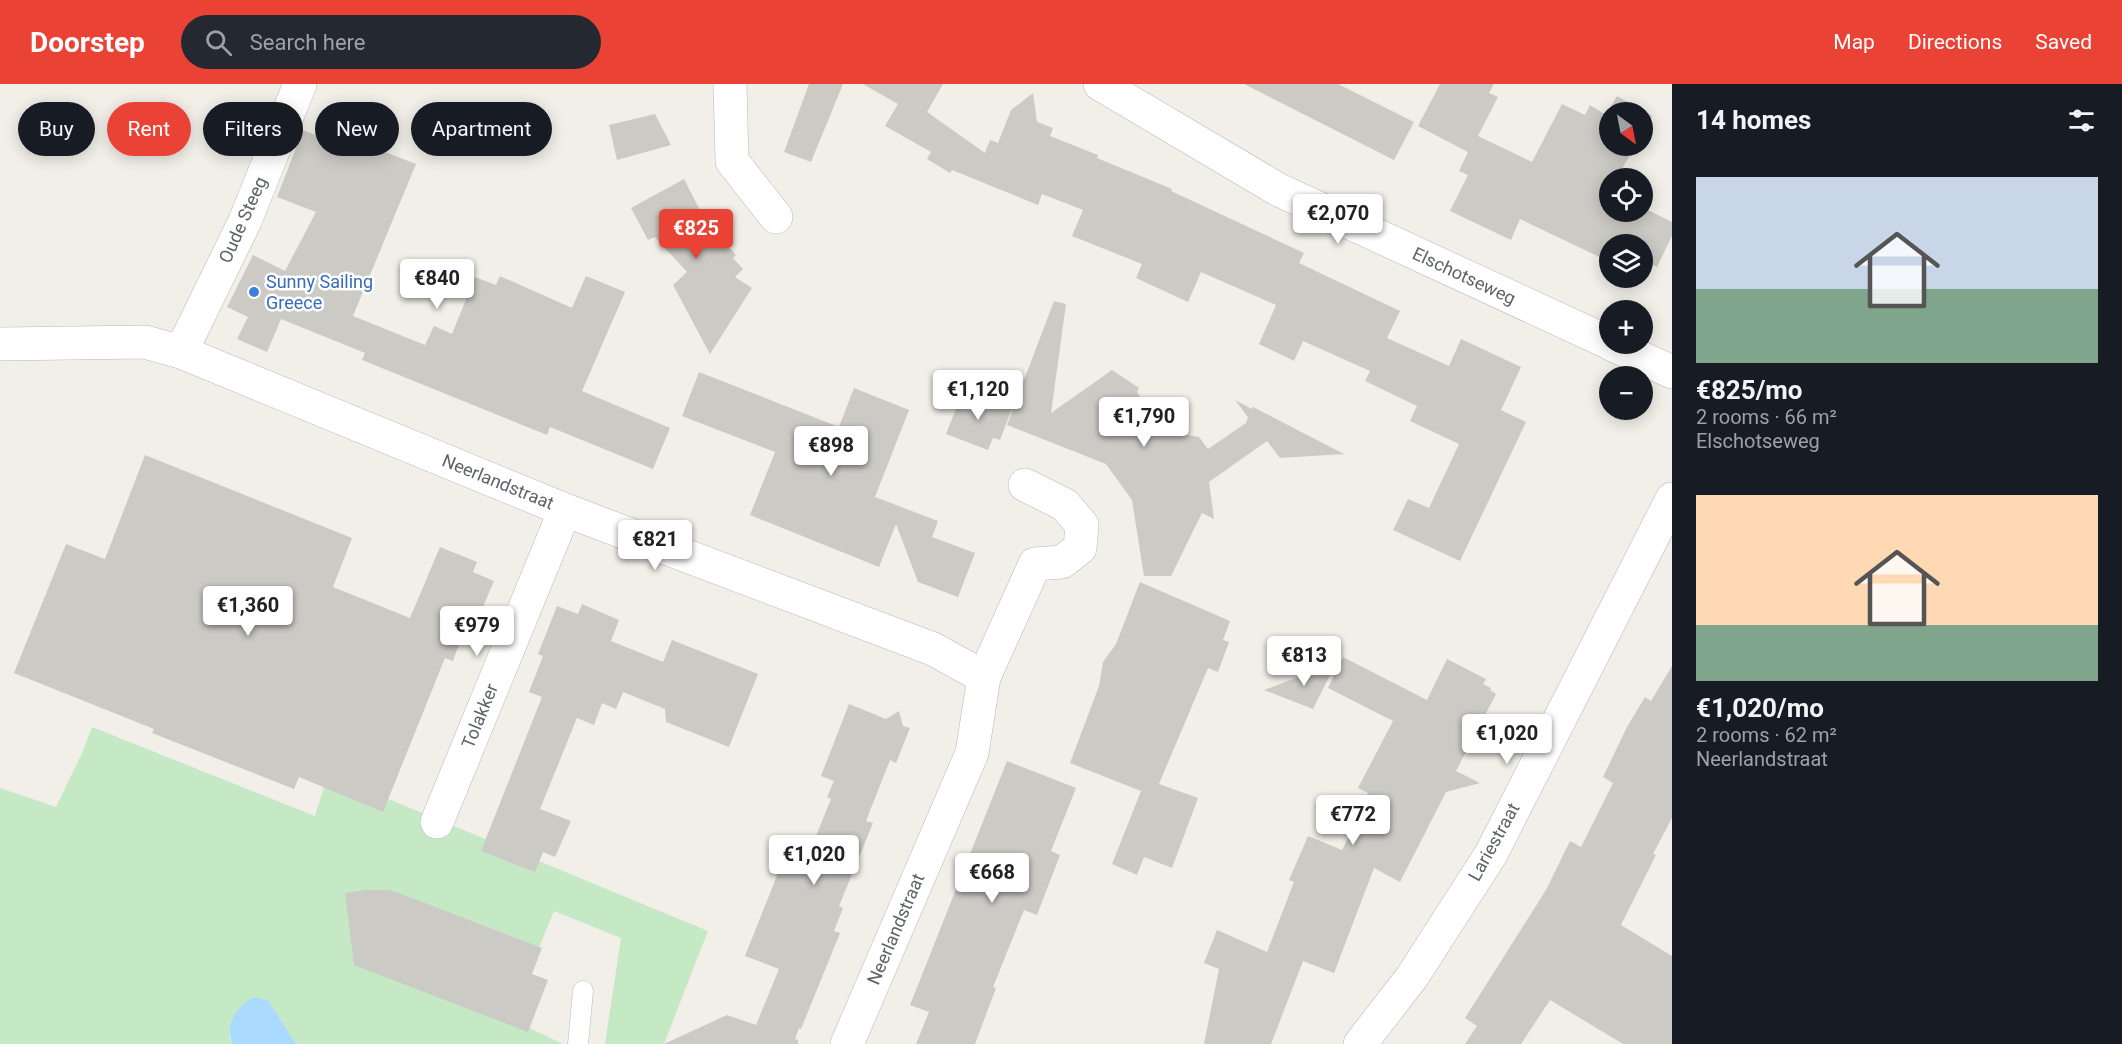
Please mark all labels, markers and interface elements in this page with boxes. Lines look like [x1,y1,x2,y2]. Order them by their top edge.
search box [181,15,601,69]
text: Doorstep [30,26,145,59]
icon: search [202,26,235,59]
text: Search here [250,30,366,55]
text: Map [1833,30,1875,54]
text: Directions [1908,30,2002,54]
text: Saved [2035,30,2092,54]
chip: Buy [18,102,95,156]
chip: Rent [107,102,191,156]
chip: Filters [203,102,303,156]
chip: New [315,102,399,156]
chip: Apartment [411,102,552,156]
north arrow [1599,102,1653,156]
map controls [1599,102,1653,420]
icon: filters [2065,104,2098,137]
text: 14 homes [1696,105,1811,135]
button: locate [1599,168,1653,222]
street label: Oude Steeg [214,173,271,266]
pin: €2,070 [1289,194,1387,245]
text: €2,070 [1307,201,1369,225]
pin: €825 [660,209,732,260]
text: €825 [673,216,719,240]
icon: home [1843,216,1951,324]
button: layers [1599,234,1653,288]
street label: Elschotseweg [1409,242,1519,309]
pin: €840 [401,259,473,310]
text: €840 [414,266,460,290]
place label: Sunny Sailing Greece [266,271,373,313]
marker: Sunny Sailing Greece [247,285,261,299]
button: + [1599,300,1653,354]
button: − [1599,366,1653,420]
pin: €1,120 [929,370,1027,421]
text: €825/mo [1696,375,1803,405]
text: €1,120 [947,377,1009,401]
pin: €1,790 [1095,397,1193,448]
text: €1,790 [1113,404,1175,428]
text: 2 rooms · 66 m² [1696,405,1837,429]
pin: €898 [795,426,867,477]
text: Elschotseweg [1696,429,1820,453]
text: €898 [808,433,854,457]
street label: Neerlandstraat [439,450,557,514]
pin: €821 [619,520,691,571]
text: €821 [632,527,678,551]
icon: home [1843,534,1951,642]
pin: €1,360 [199,586,297,637]
text: €1,360 [217,593,279,617]
pin: €979 [441,606,513,657]
text: €979 [454,613,500,637]
pin: €813 [1268,636,1340,687]
text: €813 [1281,643,1327,667]
street label: Tolakker [457,680,502,751]
text: €1,020/mo [1696,693,1824,723]
pin: €1,020 [1458,714,1556,765]
text: €1,020 [1476,721,1538,745]
text: 2 rooms · 62 m² [1696,723,1837,747]
text: Neerlandstraat [1696,747,1828,771]
pin: €772 [1317,795,1389,846]
street label: Lariestraat [1464,799,1524,884]
text: €772 [1330,802,1376,826]
pin: €1,020 [765,835,863,886]
text: €1,020 [783,842,845,866]
pin: €668 [956,853,1028,904]
text: €668 [969,860,1015,884]
street label: Neerlandstraat [863,870,928,988]

